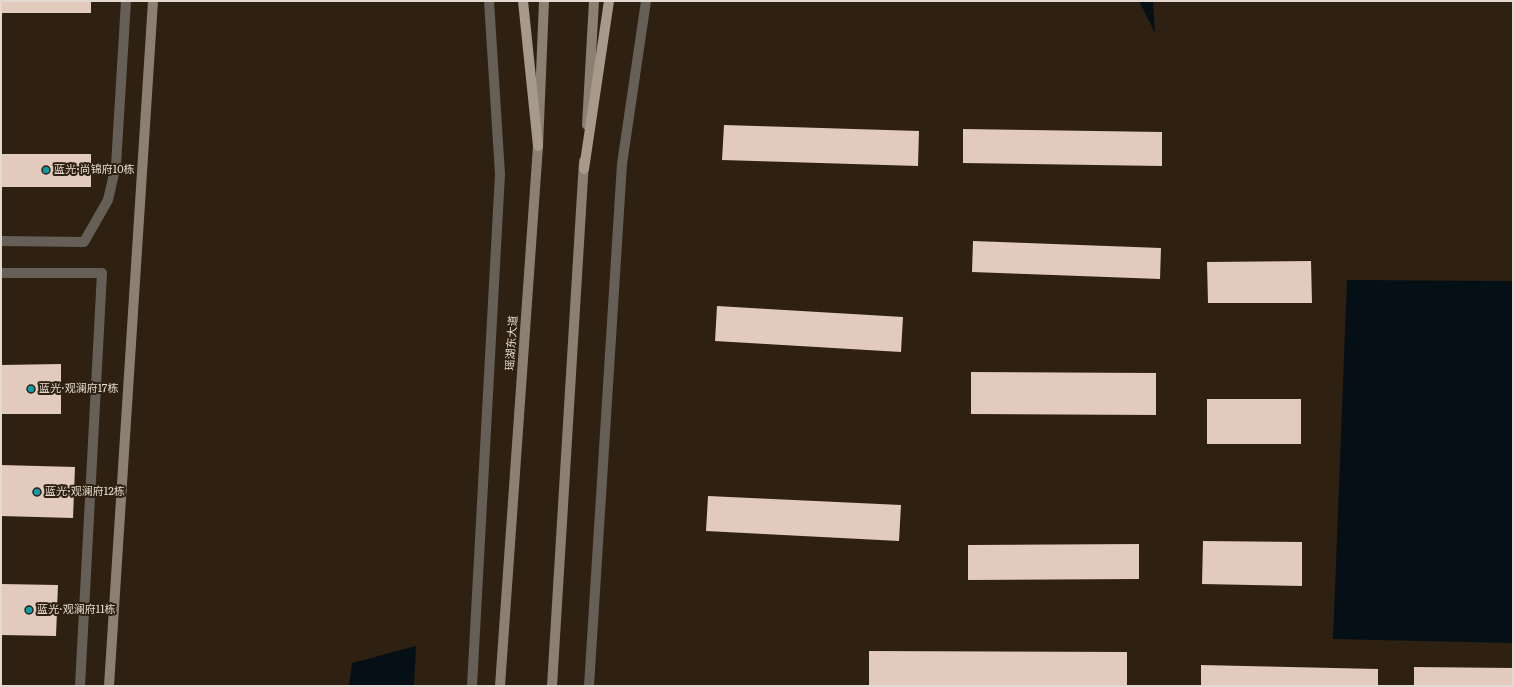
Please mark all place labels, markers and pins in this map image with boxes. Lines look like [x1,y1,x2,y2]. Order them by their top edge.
place label: 蓝光·尚锦府10栋 [54,163,134,177]
marker: 蓝光·尚锦府10栋 [41,165,51,175]
place label: 蓝光·观澜府17栋 [39,382,118,396]
marker: 蓝光·观澜府17栋 [26,384,36,394]
place label: 蓝光·观澜府12栋 [45,485,125,499]
marker: 蓝光·观澜府12栋 [32,487,42,497]
place label: 蓝光·观澜府11栋 [37,603,116,617]
marker: 蓝光·观澜府11栋 [24,605,34,615]

